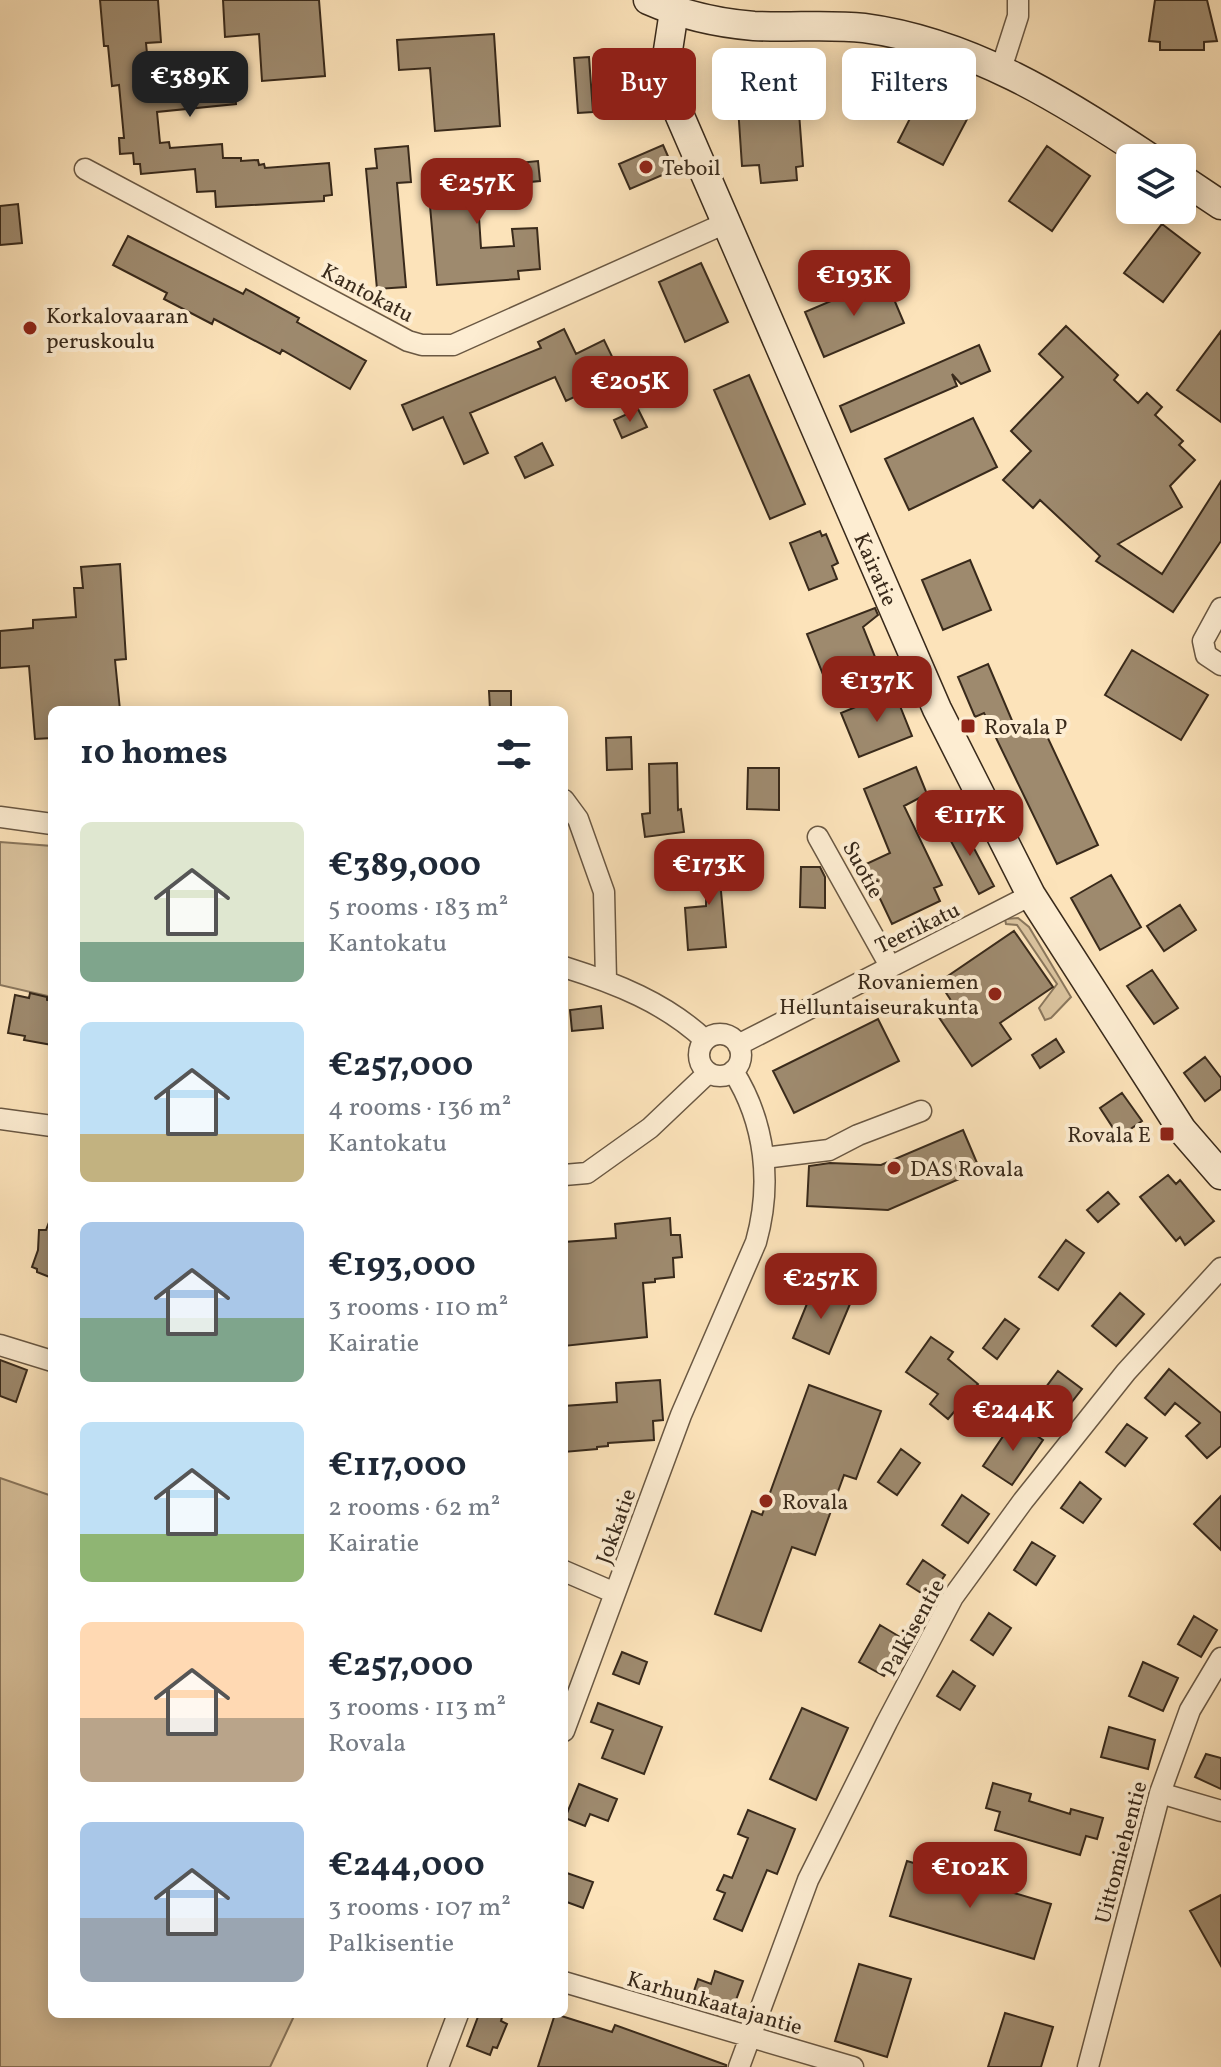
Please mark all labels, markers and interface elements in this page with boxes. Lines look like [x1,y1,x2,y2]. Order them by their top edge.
chip: Buy [592,48,696,120]
chip: Rent [712,48,826,120]
chip: Filters [842,48,976,120]
pin: €389K [134,51,246,119]
text: €389K [150,59,230,95]
map controls [1116,144,1196,224]
button: layers [1116,144,1196,224]
place label: Teboil [662,154,721,185]
pin: €257K [421,158,533,226]
marker: Teboil [637,158,655,176]
text: €257K [439,166,515,202]
pin: €193K [798,250,910,318]
street label: Kantokatu [315,257,419,332]
text: €193K [816,258,892,294]
place label: Korkalovaaran peruskoulu [46,302,189,358]
marker: Korkalovaaran peruskoulu [21,319,39,337]
pin: €205K [574,356,686,424]
text: €205K [590,364,670,400]
street label: Kairatie [844,529,904,612]
pin: €137K [821,656,933,724]
text: €137K [840,664,914,700]
place label: Rovala P [984,713,1068,744]
marker: Rovala P [959,717,977,735]
text: 10 homes [80,731,228,778]
icon: filters [492,732,536,776]
pin: €117K [914,790,1026,858]
text: €117K [934,798,1006,834]
street label: Suotie [833,836,890,904]
pin: €173K [653,839,765,907]
text: €389,000 [328,843,481,890]
text: €173K [672,847,746,883]
icon: home [144,854,240,950]
text: 5 rooms · 183 m² [328,890,508,926]
street label: Teerikatu [871,895,966,963]
text: Kantokatu [328,926,447,962]
place label: Rovaniemen Helluntaiseurakunta [779,968,979,1024]
marker: Rovaniemen Helluntaiseurakunta [986,985,1004,1003]
text: €257,000 [328,1043,473,1090]
icon: home [144,1054,240,1150]
text: 4 rooms · 136 m² [328,1090,511,1126]
place label: Rovala E [1067,1121,1151,1152]
marker: Rovala E [1158,1125,1176,1143]
text: Kantokatu [328,1126,447,1162]
place label: DAS Rovala [910,1155,1024,1186]
marker: DAS Rovala [885,1159,903,1177]
text: €193,000 [328,1243,476,1290]
pin: €257K [765,1253,877,1321]
icon: home [144,1254,240,1350]
text: €257K [783,1261,859,1297]
text: 3 rooms · 110 m² [328,1290,508,1326]
text: Kairatie [328,1326,419,1362]
pin: €244K [957,1385,1069,1453]
text: €244K [972,1393,1054,1429]
text: €117,000 [328,1443,467,1490]
icon: home [144,1454,240,1550]
street label: Jokkatie [589,1485,645,1569]
place label: Rovala [782,1488,848,1519]
text: 2 rooms · 62 m² [328,1490,500,1526]
marker: Rovala [757,1492,775,1510]
text: Kairatie [328,1526,419,1562]
street label: Palkisentie [875,1574,954,1682]
text: €257,000 [328,1643,473,1690]
icon: home [144,1654,240,1750]
text: 3 rooms · 113 m² [328,1690,506,1726]
text: Rovala [328,1726,406,1762]
street label: Uittomiehentie [1089,1778,1156,1927]
pin: €102K [914,1842,1026,1910]
text: €244,000 [328,1843,485,1890]
text: €102K [931,1850,1009,1886]
icon: home [144,1854,240,1950]
text: 3 rooms · 107 m² [328,1890,511,1926]
text: Palkisentie [328,1926,454,1962]
street label: Karhunkaatajantie [623,1965,806,2044]

